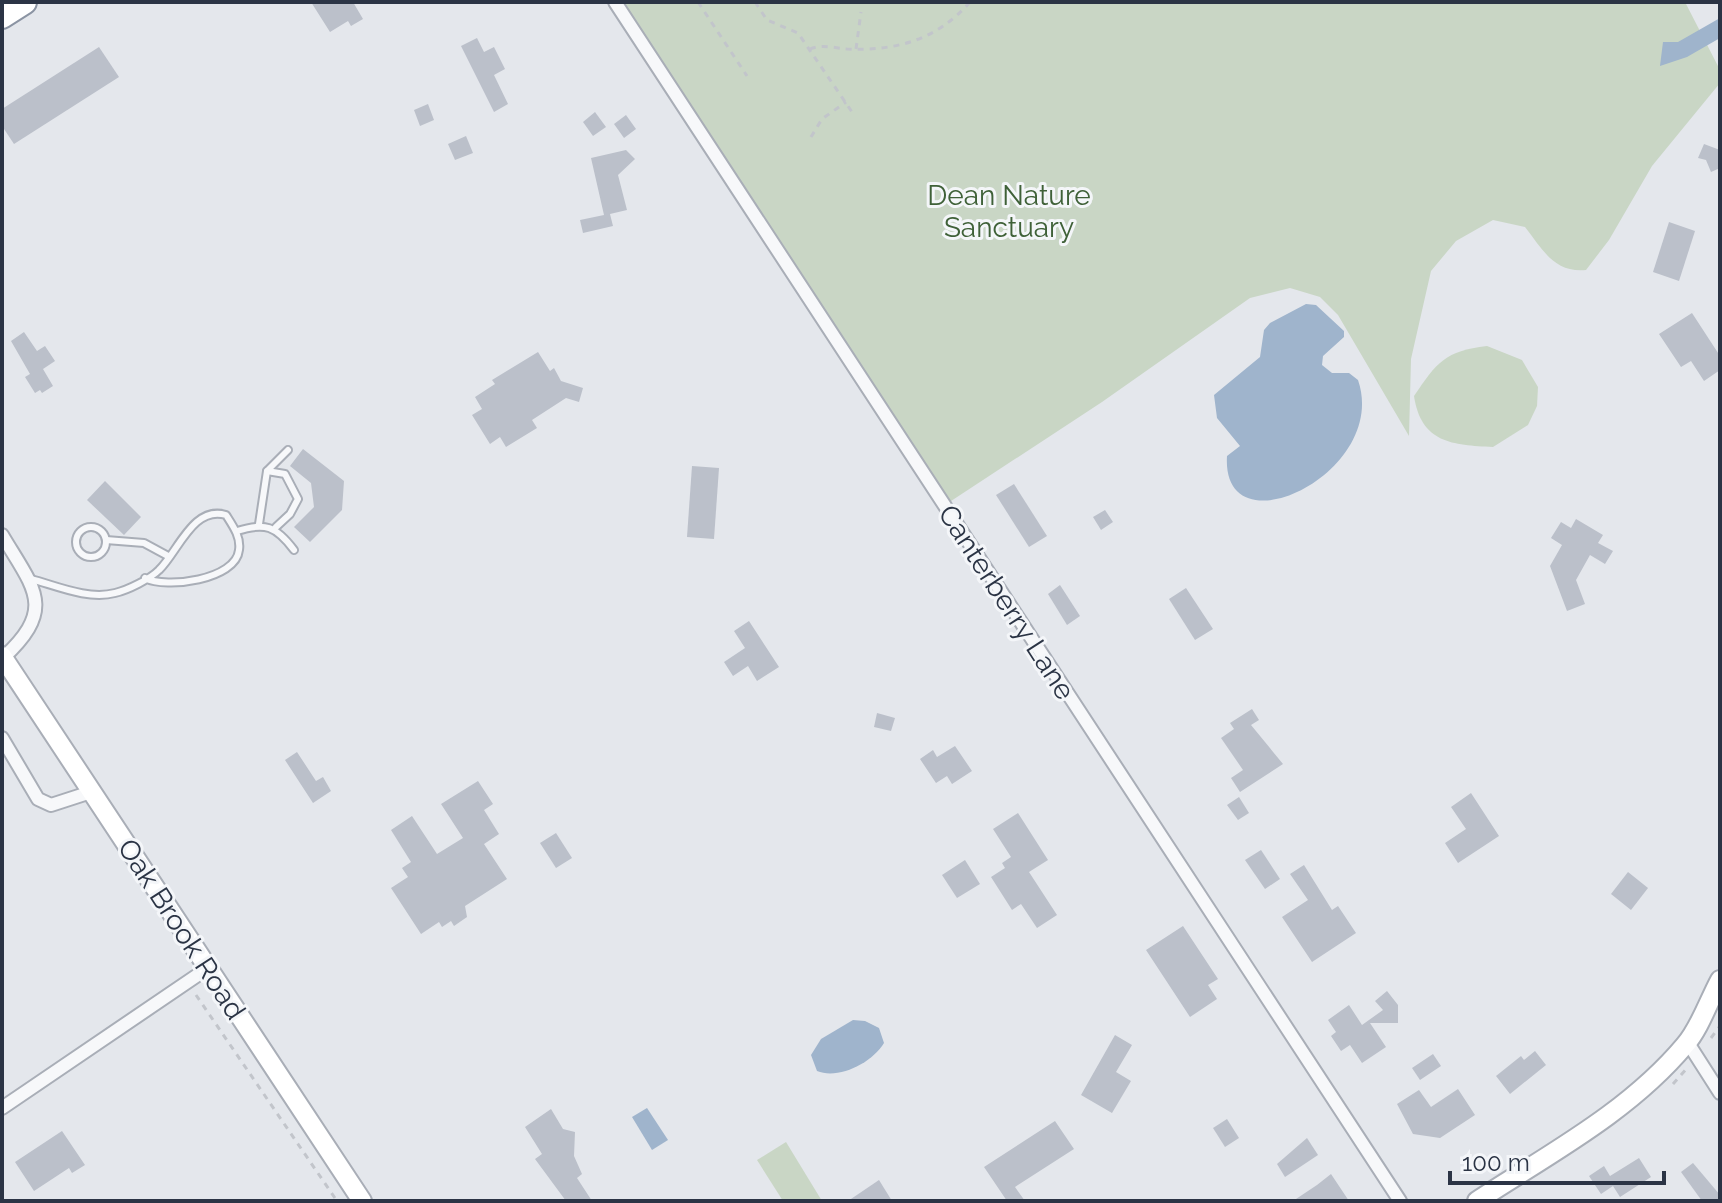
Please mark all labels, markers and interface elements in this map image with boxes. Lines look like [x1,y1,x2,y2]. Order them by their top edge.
park label: Dean Nature Sanctuary [927,179,1091,244]
street label: Canterberry Lane [931,499,1082,706]
street label: Oak Brook Road [111,833,252,1026]
scale bar [1450,1135,1664,1185]
text: 100 m [1462,1148,1530,1177]

